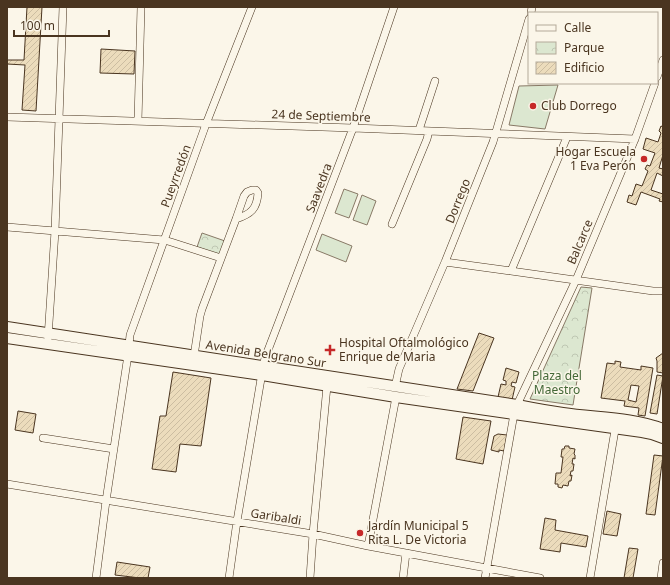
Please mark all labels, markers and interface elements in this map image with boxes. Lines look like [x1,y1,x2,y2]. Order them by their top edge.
scale bar [14,12,109,38]
legend [528,12,658,84]
text: 100 m [20,17,55,34]
text: Calle [564,19,592,36]
text: Parque [564,39,605,56]
text: Edificio [564,59,605,76]
place label: Club Dorrego [541,97,617,114]
marker: Club Dorrego [528,101,538,111]
street label: 24 de Septiembre [271,105,371,126]
street label: Pueyrredón [156,142,195,210]
place label: Hogar Escuela 1 Eva Perón [555,143,636,174]
marker: Hogar Escuela 1 Eva Perón [639,154,649,164]
street label: Saavedra [301,161,336,215]
street label: Dorrego [441,176,474,226]
street label: Balcarce [562,216,597,267]
place label: Hospital Oftalmológico Enrique de Maria [339,334,469,365]
street label: Avenida Belgrano Sur [205,336,327,371]
marker: Hospital Oftalmológico Enrique de Maria [324,344,336,356]
park label: Plaza del Maestro [532,367,582,398]
street label: Garibaldi [249,504,303,529]
place label: Jardín Municipal 5 Rita L. De Victoria [367,517,469,548]
marker: Jardín Municipal 5 Rita L. De Victoria [355,528,365,538]

